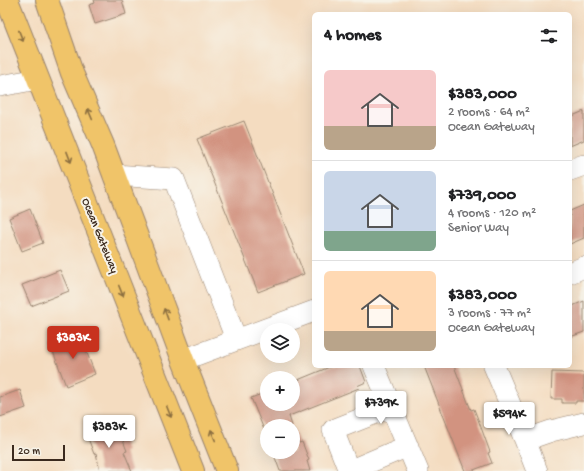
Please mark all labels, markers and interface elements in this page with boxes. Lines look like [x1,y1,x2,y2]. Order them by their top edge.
icon: filters [538,25,560,47]
text: 4 homes [324,26,381,46]
one-way arrow [18,30,26,42]
text: $383,000 [448,85,517,105]
icon: home [356,86,404,134]
text: 2 rooms · 64 m² [448,105,530,120]
one-way arrow [86,108,93,120]
text: Ocean Gateway [448,120,535,135]
one-way arrow [65,151,73,163]
text: $739,000 [448,186,516,206]
icon: home [356,187,404,235]
street label: Ocean Gateway [78,196,120,276]
text: 4 rooms · 120 m² [448,206,536,221]
text: Senior Way [448,221,509,236]
one-way arrow [118,285,126,297]
text: $383,000 [448,286,517,306]
icon: home [356,287,404,335]
text: 3 rooms · 77 m² [448,306,531,321]
one-way arrow [162,307,169,320]
text: Ocean Gateway [448,321,535,336]
map controls [260,323,300,459]
button: layers [260,323,300,363]
pin: $383K [45,326,101,360]
text: $383K [56,331,90,346]
button: + [260,371,300,411]
pin: $739K [353,391,409,425]
text: $739K [364,396,398,411]
pin: $594K [481,402,537,436]
one-way arrow [166,406,174,418]
text: $594K [493,407,525,422]
pin: $383K [81,415,137,449]
button: − [260,419,300,459]
text: $383K [92,420,126,435]
one-way arrow [209,429,216,441]
scale bar [12,443,65,462]
text: 20 m [18,446,40,458]

